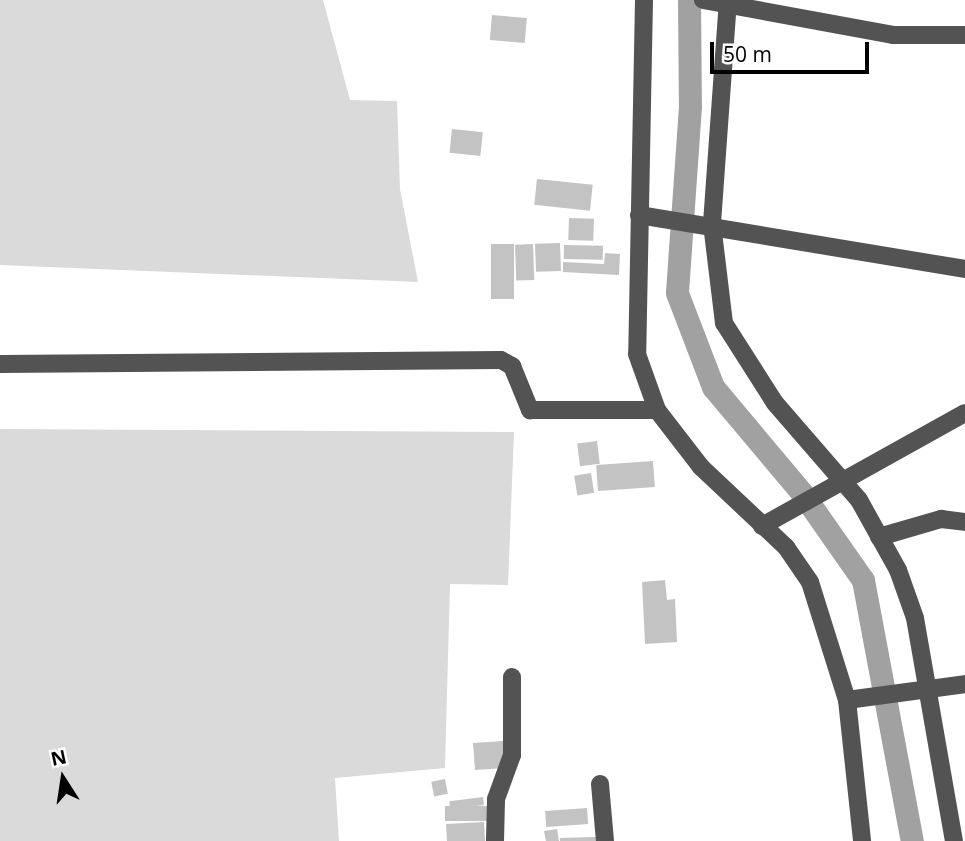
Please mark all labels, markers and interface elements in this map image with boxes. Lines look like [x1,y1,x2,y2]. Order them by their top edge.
scale bar [713,28,872,72]
text: 50 m [723,40,772,68]
north arrow [28,743,98,813]
text: N [48,743,69,772]

